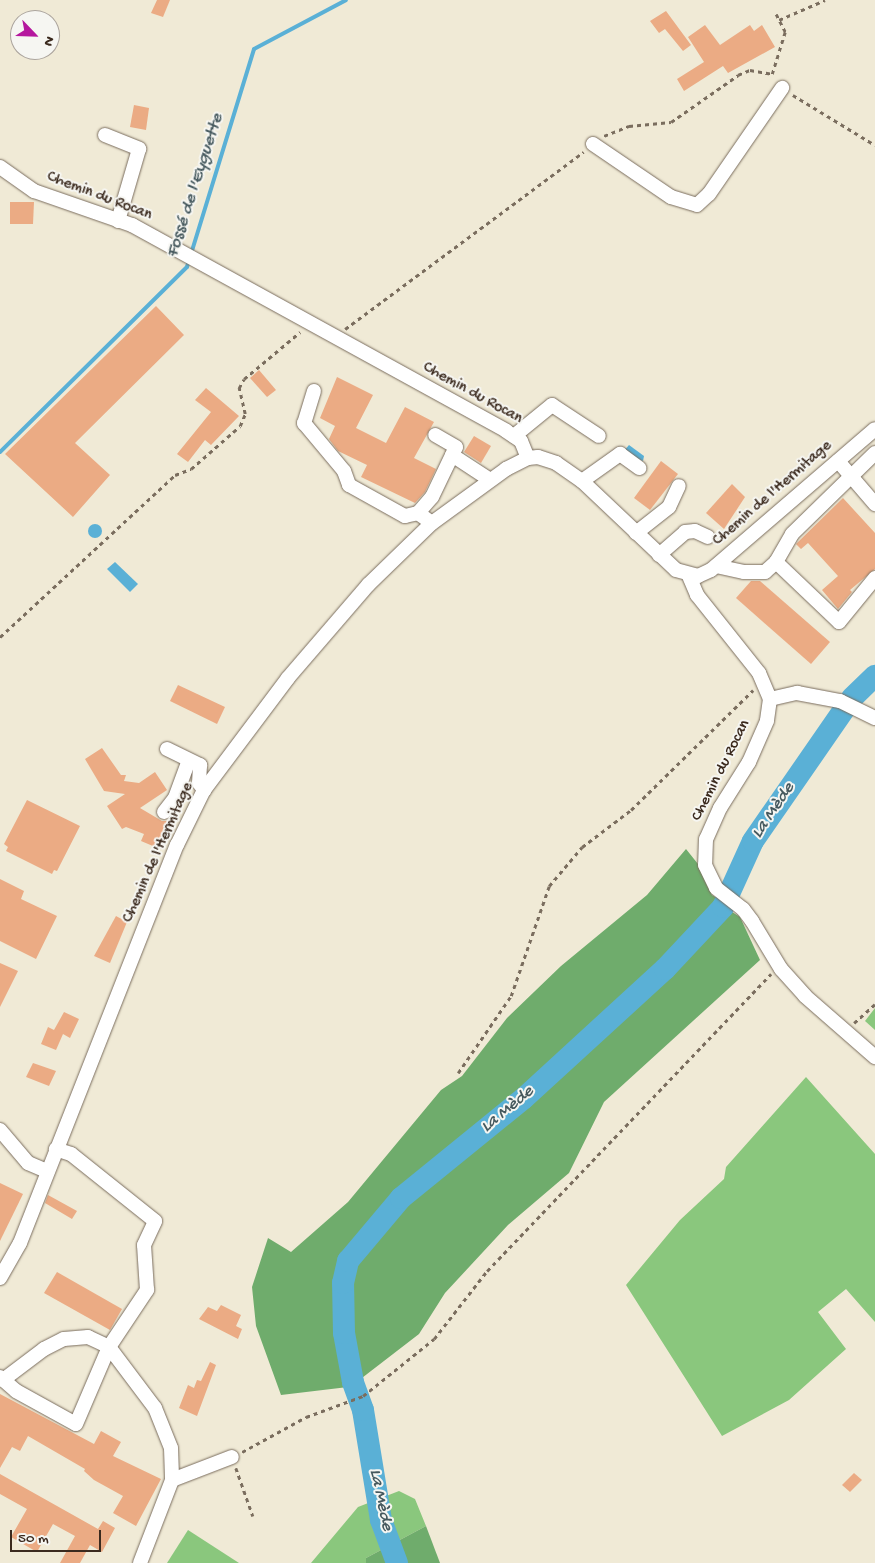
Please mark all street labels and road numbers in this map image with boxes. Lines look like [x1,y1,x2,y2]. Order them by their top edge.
street label: Chemin du Rocan [44,168,154,226]
street label: Chemin du Rocan [419,359,525,429]
street label: Chemin de l'Hermitage [710,437,836,551]
street label: Chemin du Rocan [688,717,756,825]
street label: Chemin de l'Hermitage [119,780,199,926]

